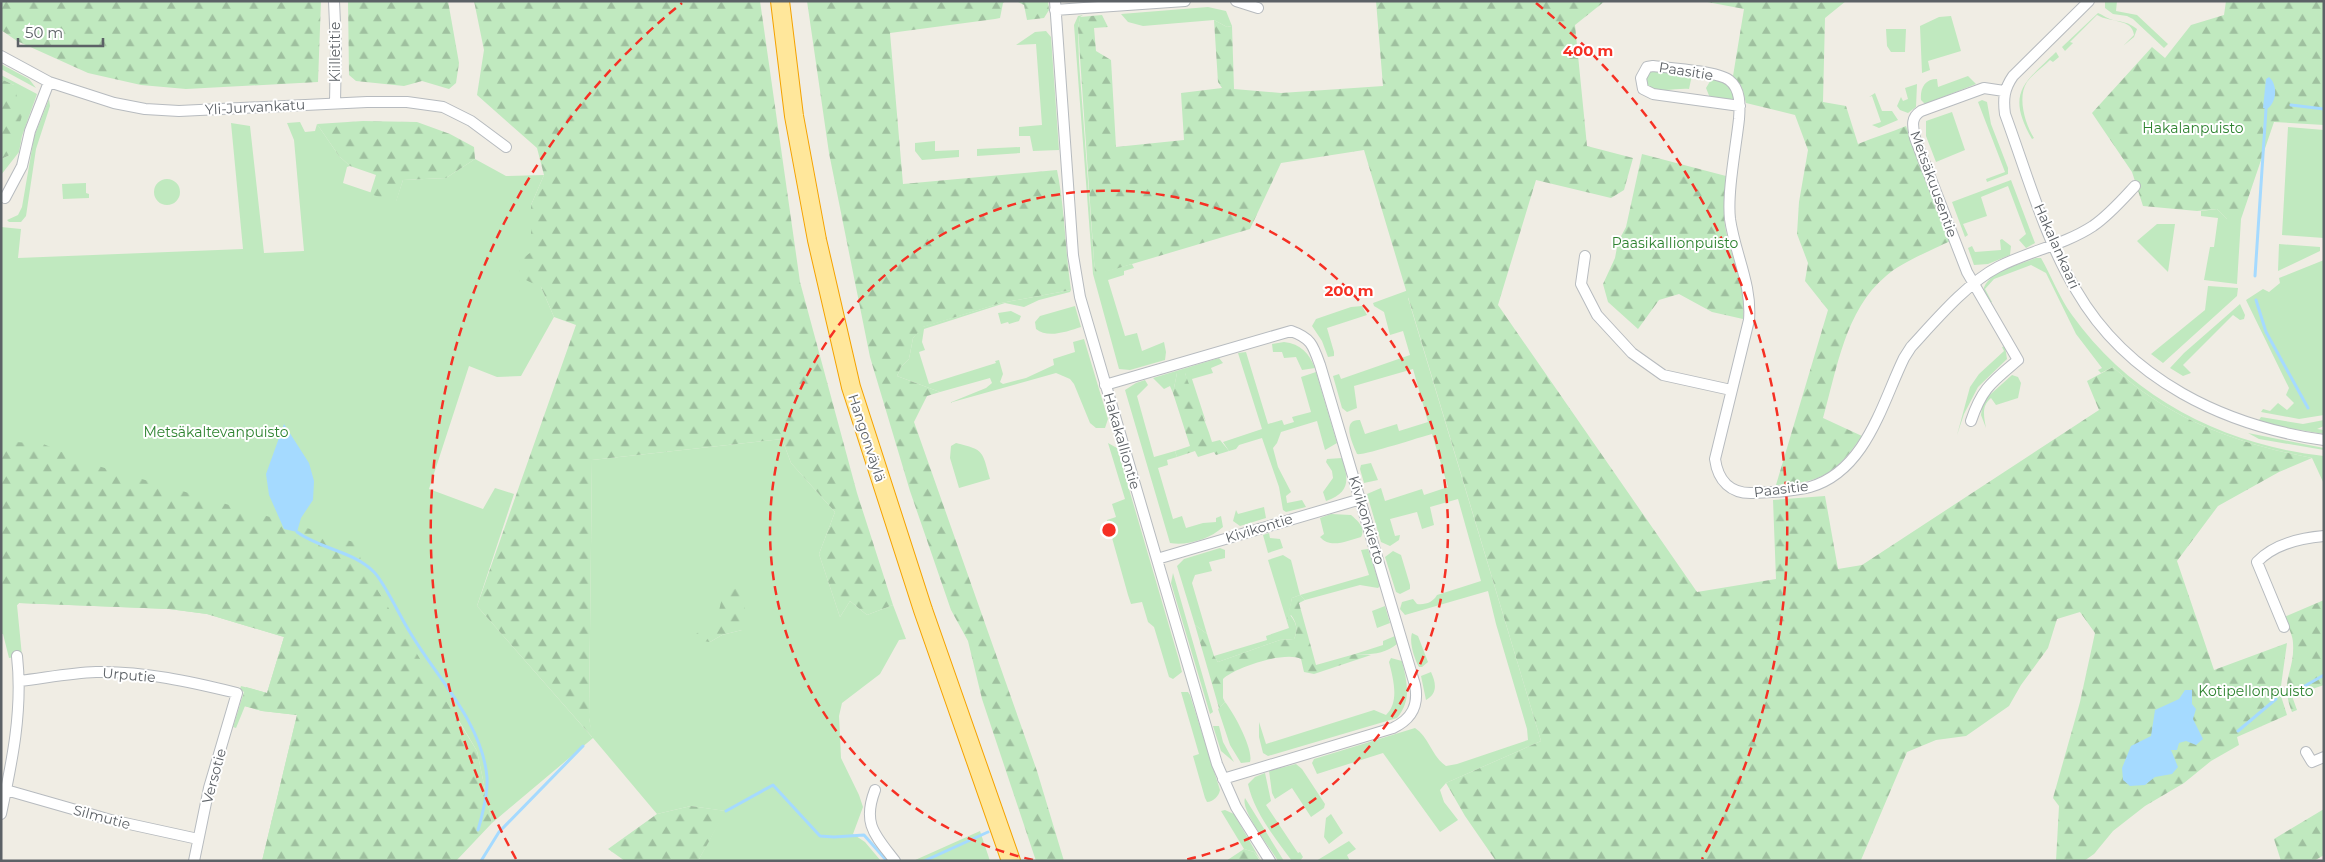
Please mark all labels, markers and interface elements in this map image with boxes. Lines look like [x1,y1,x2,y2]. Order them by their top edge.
scale bar [18,15,102,47]
street label: Kiilletitie [326,22,344,82]
text: 50 m [25,23,63,42]
text: 400 m [1563,41,1613,60]
street label: Paasitie [1658,58,1714,84]
street label: Yli-Jurvankatu [204,95,306,119]
park label: Hakalanpuisto [2142,119,2244,137]
street label: Metsäkuusentie [1906,128,1962,240]
street label: Hakalankaari [2030,200,2084,292]
park label: Paasikallionpuisto [1612,234,1739,252]
text: 200 m [1324,281,1374,300]
street label: Hakakalliontie [1100,390,1144,492]
street label: Hangonväylä [844,392,890,484]
park label: Metsäkaltevanpuisto [143,423,289,441]
street label: Kivikonkierto [1345,473,1389,567]
street label: Paasitie [1753,477,1809,501]
street label: Kivikontie [1223,509,1295,547]
centre of rings [1100,521,1118,539]
street label: Urputie [102,664,156,686]
park label: Kotipellonpuisto [2198,682,2314,700]
street label: Versotie [198,746,230,806]
street label: Silmutie [72,801,132,833]

